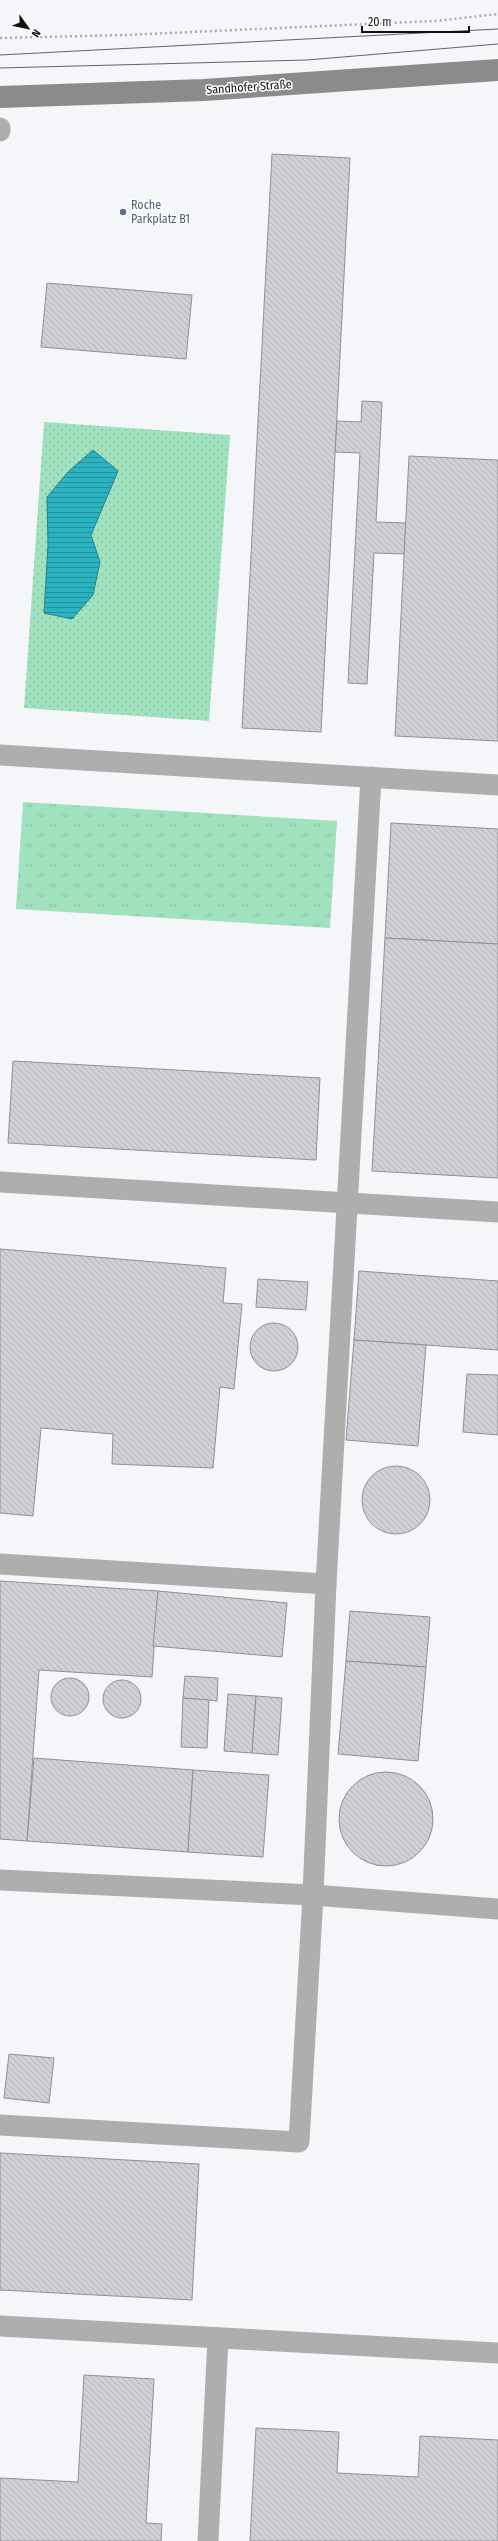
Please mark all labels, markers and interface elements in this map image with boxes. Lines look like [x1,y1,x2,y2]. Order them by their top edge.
north arrow [8,8,48,48]
scale bar [362,8,469,34]
text: 20 m [368,15,392,29]
text: N [29,27,43,39]
street label: Sandhofer Straße [206,77,292,97]
place label: Roche Parkplatz B1 [131,198,190,226]
marker: Roche Parkplatz B1 [118,207,128,217]

